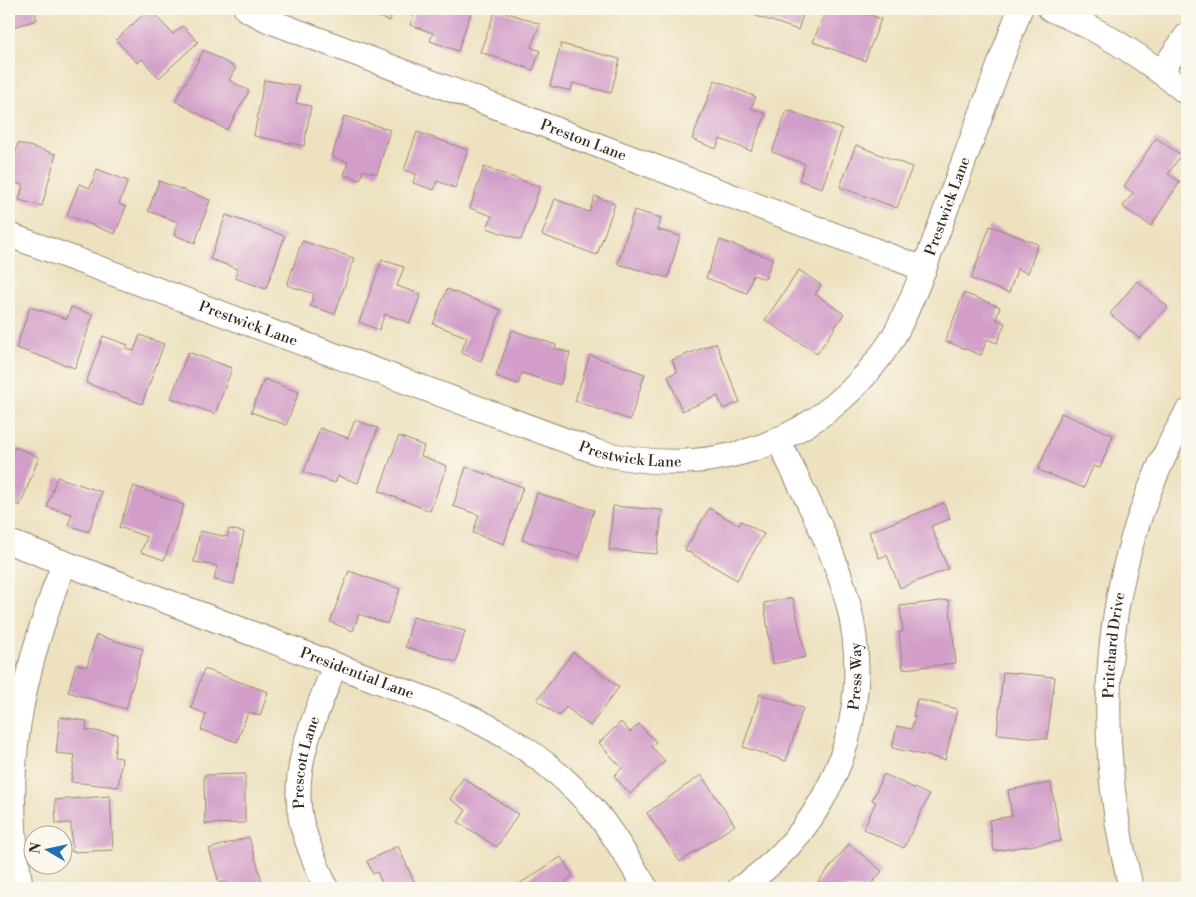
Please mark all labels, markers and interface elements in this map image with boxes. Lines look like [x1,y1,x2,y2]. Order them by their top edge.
street label: Preston Lane [538,115,629,165]
street label: Prestwick Lane [920,154,974,258]
street label: Prestwick Lane [196,296,300,350]
street label: Prestwick Lane [576,437,682,471]
street label: Pritchard Drive [1099,590,1129,699]
street label: Press Way [844,641,866,711]
street label: Presidential Lane [298,643,417,703]
street label: Prescott Lane [289,713,324,810]
north arrow [22,824,72,874]
text: N [26,841,46,855]

